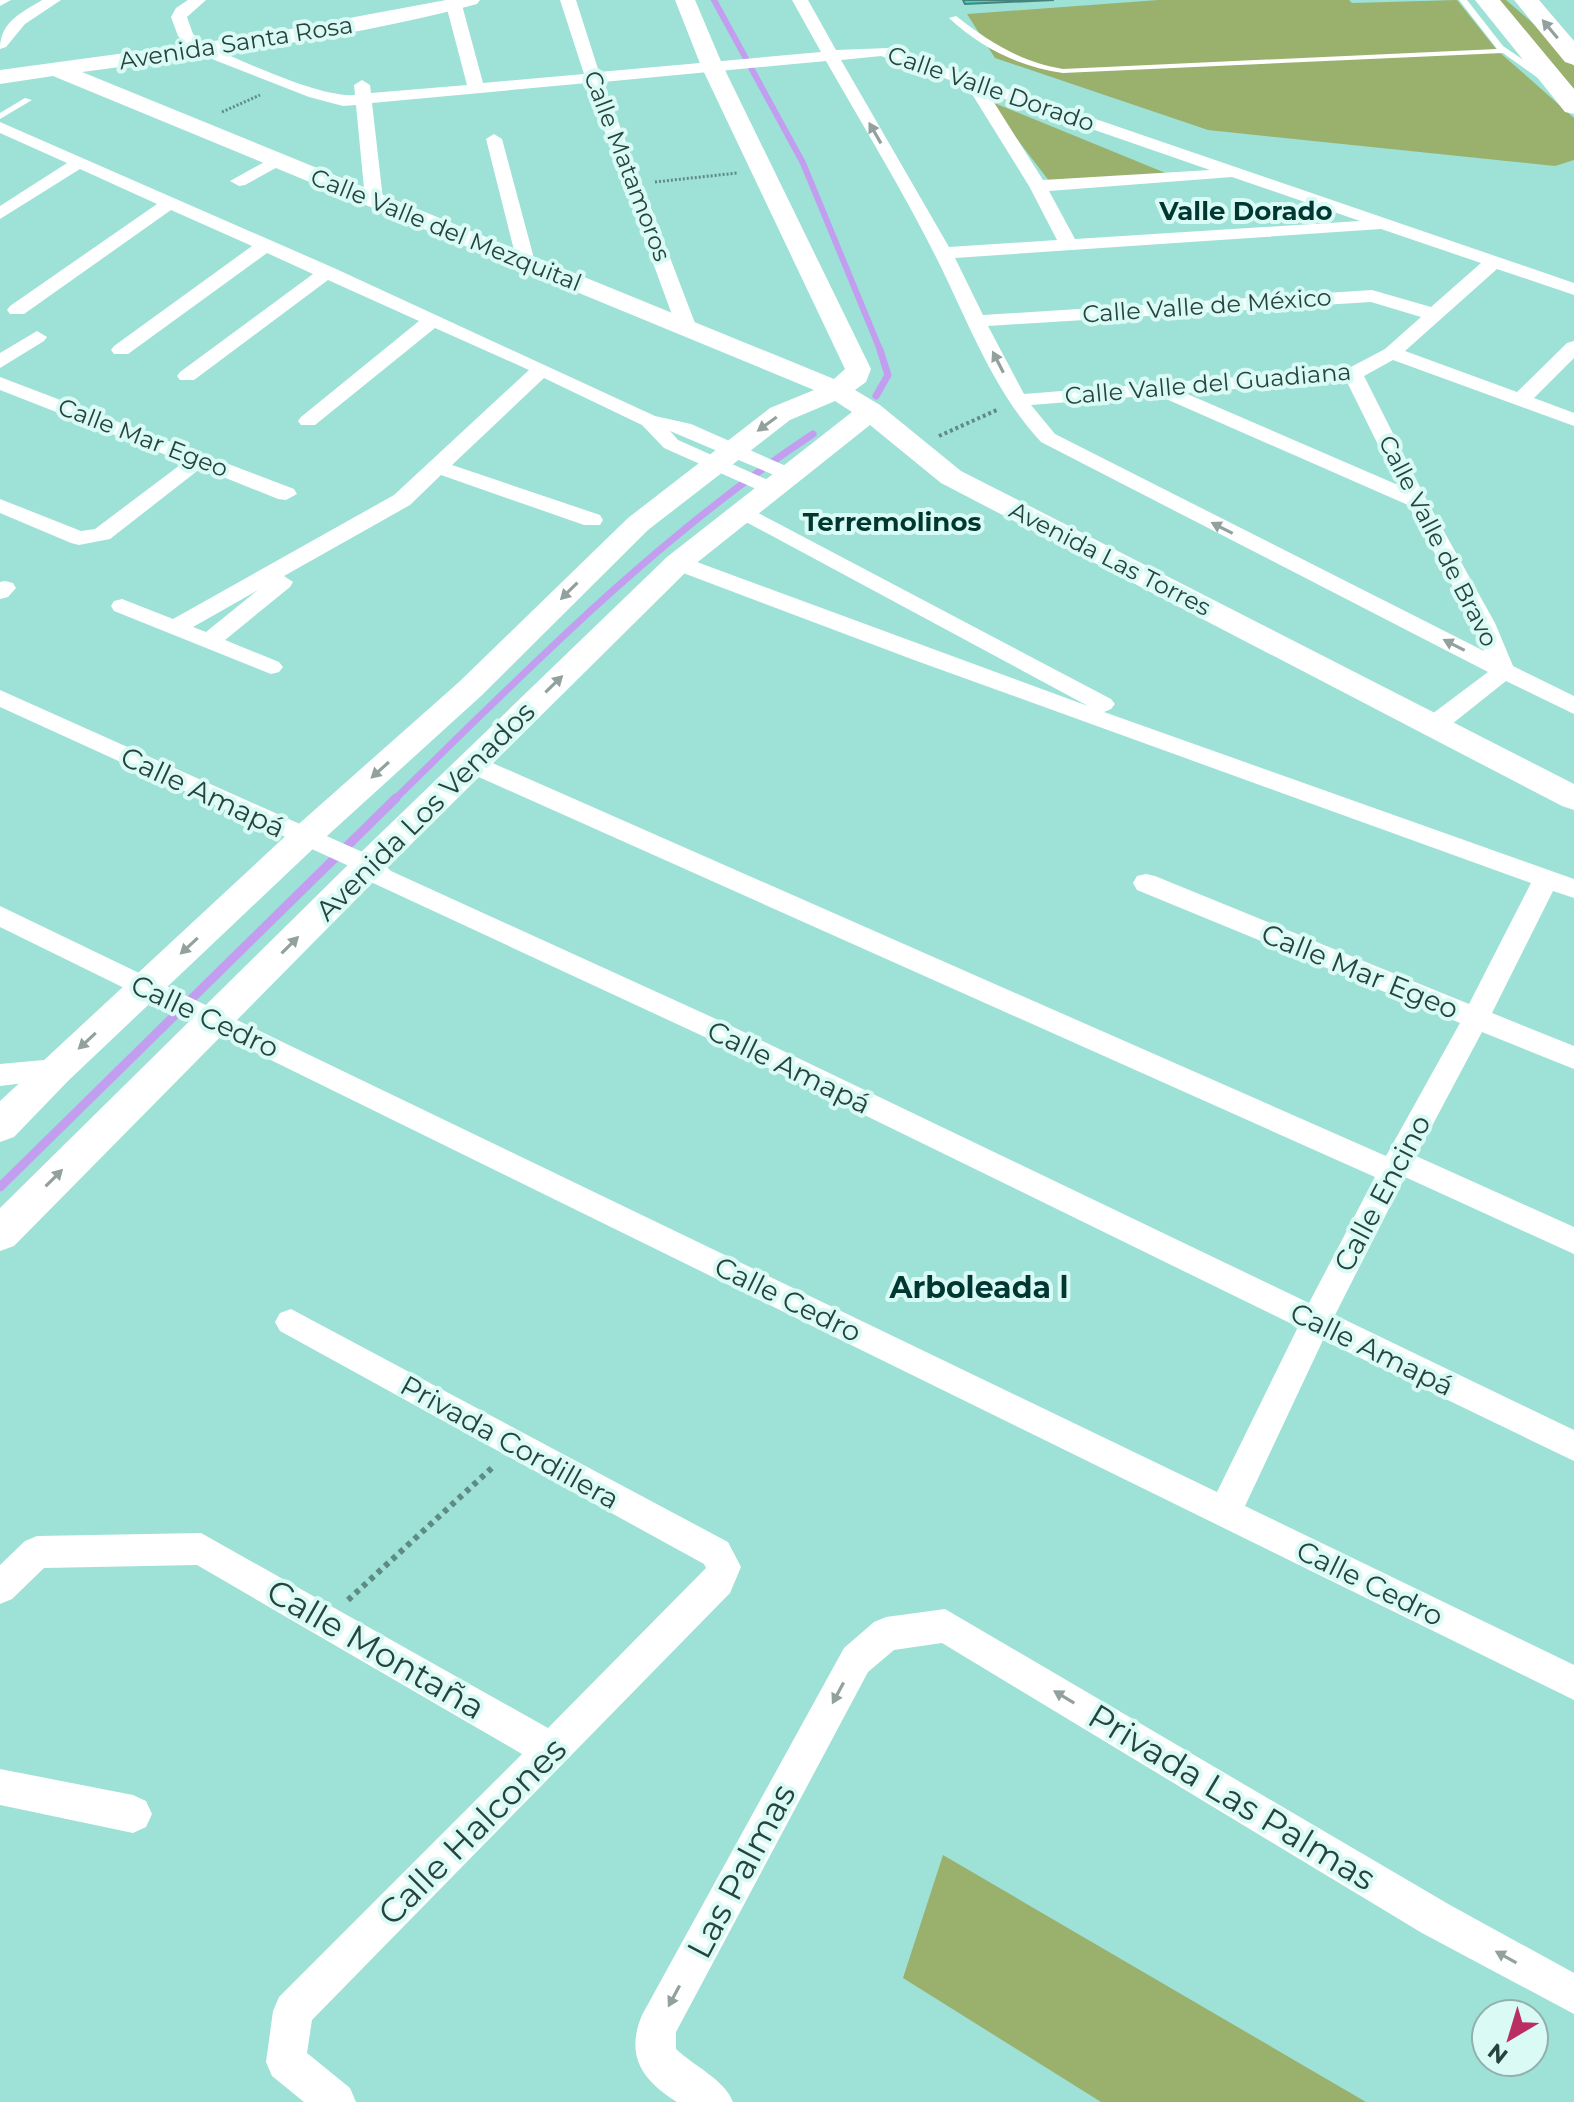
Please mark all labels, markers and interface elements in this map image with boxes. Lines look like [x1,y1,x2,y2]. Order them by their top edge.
street label: Avenida Santa Rosa [117,10,355,75]
one-way arrow [1542,19,1559,39]
street label: Calle Valle Dorado [884,39,1098,138]
street label: Calle Matamoros [578,66,677,265]
one-way arrow [868,122,882,144]
street label: Calle Valle del Mezquital [307,162,586,297]
district label: Valle Dorado [1158,195,1333,227]
street label: Calle Valle de México [1081,282,1333,329]
one-way arrow [992,350,1005,373]
street label: Calle Valle del Guadiana [1063,357,1352,410]
street label: Calle Mar Egeo [54,392,232,483]
one-way arrow [756,416,778,432]
street label: Calle Valle de Bravo [1373,430,1504,651]
street label: Avenida Las Torres [1005,495,1216,622]
district label: Terremolinos [803,506,981,538]
one-way arrow [1211,521,1234,535]
one-way arrow [560,581,578,600]
one-way arrow [1443,639,1466,652]
one-way arrow [544,675,563,693]
street label: Avenida Los Venados [308,694,542,928]
street label: Calle Amapá [116,739,290,845]
one-way arrow [371,761,390,779]
street label: Calle Mar Egeo [1257,916,1463,1026]
one-way arrow [280,936,299,955]
one-way arrow [180,937,199,955]
street label: Calle Cedro [126,967,284,1065]
street label: Calle Amapá [702,1013,876,1121]
one-way arrow [78,1031,97,1049]
street label: Calle Encino [1326,1109,1438,1277]
one-way arrow [44,1169,63,1188]
street label: Calle Cedro [709,1249,867,1349]
district label: Arboleada l [888,1269,1069,1306]
street label: Calle Amapá [1285,1295,1459,1403]
street label: Privada Cordillera [395,1368,625,1516]
street label: Calle Cedro [1291,1533,1449,1633]
street label: Calle Montaña [260,1570,492,1728]
one-way arrow [831,1682,844,1705]
one-way arrow [1053,1690,1075,1704]
street label: Privada Las Palmas [1081,1695,1383,1899]
street label: Calle Halcones [369,1728,575,1934]
street label: Las Palmas [678,1777,804,1965]
one-way arrow [1494,1950,1517,1964]
one-way arrow [667,1985,681,2007]
north arrow [1470,1998,1550,2078]
text: N [1483,2037,1513,2069]

